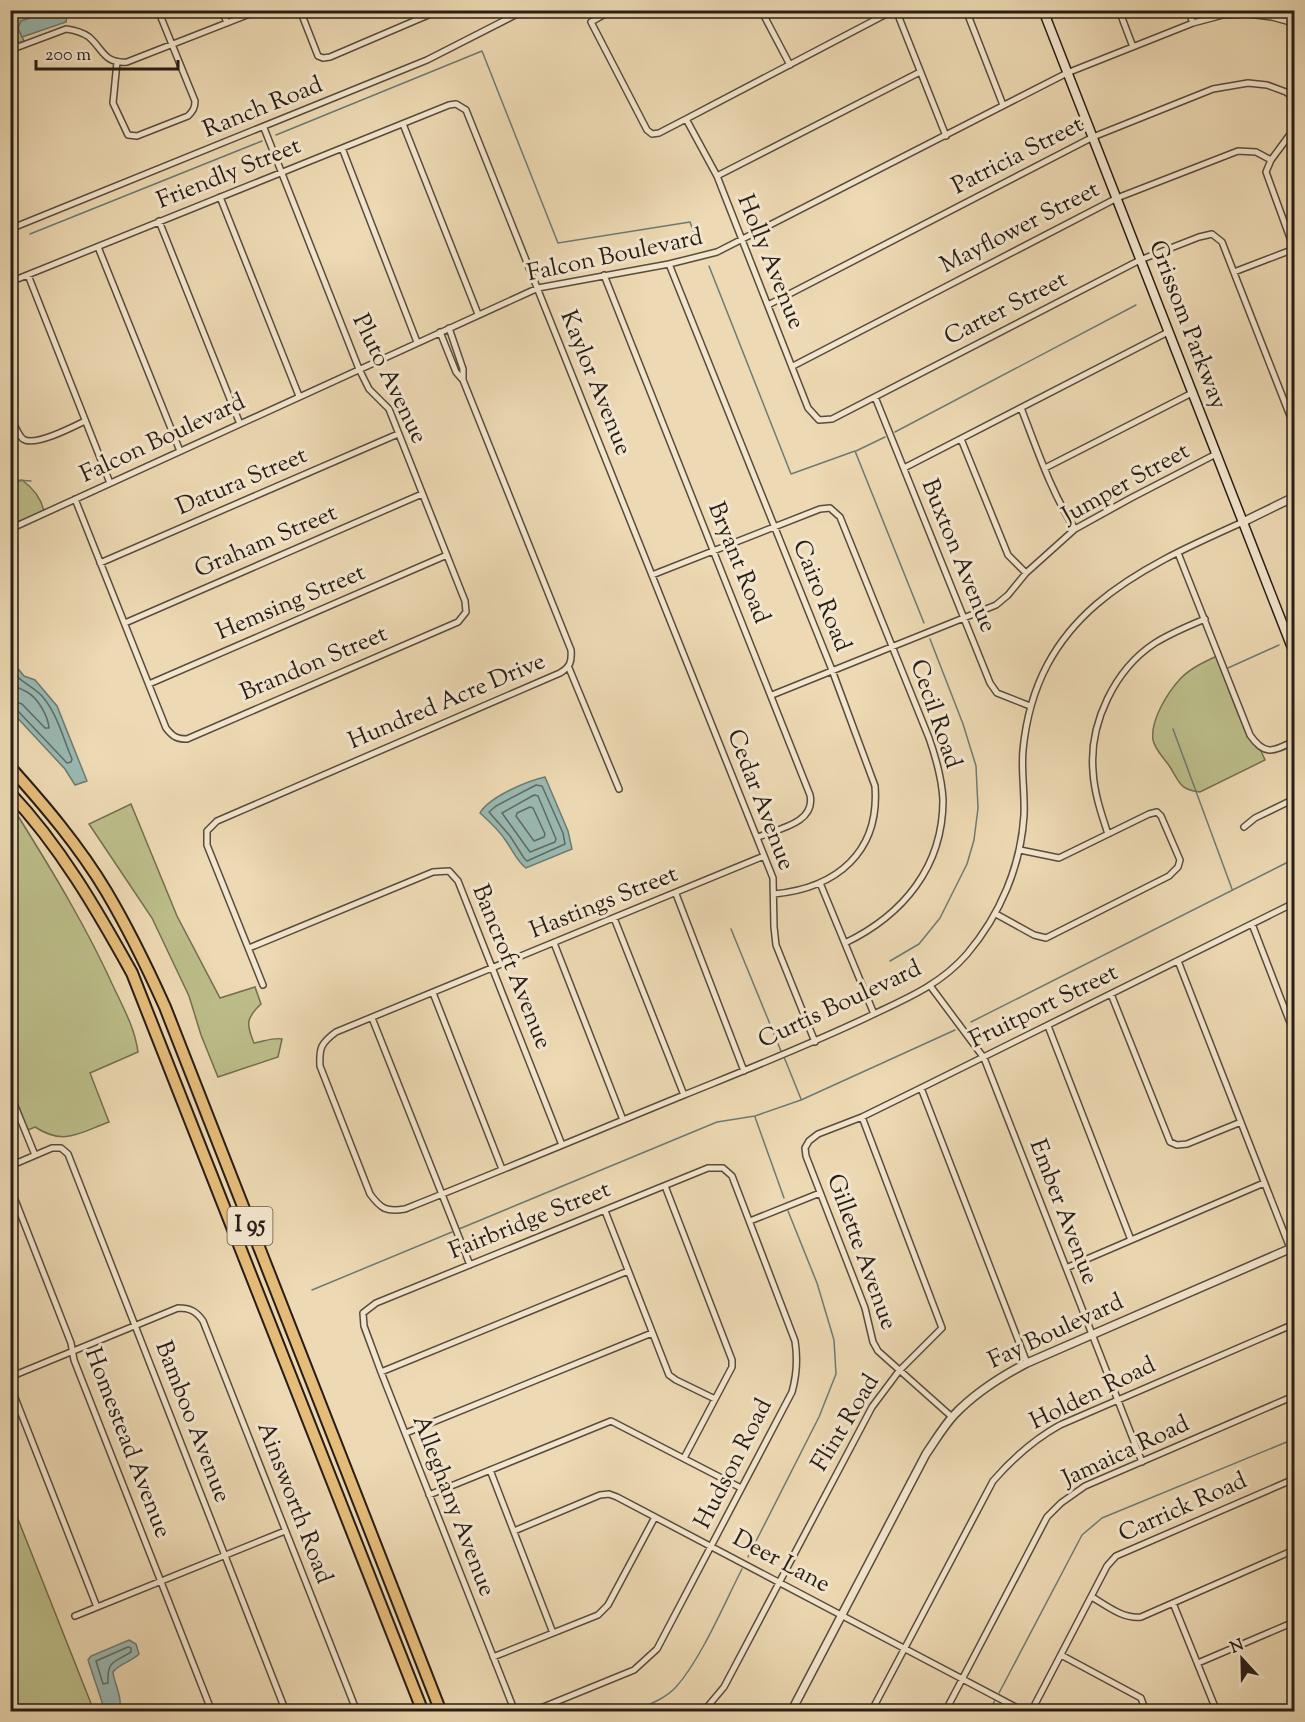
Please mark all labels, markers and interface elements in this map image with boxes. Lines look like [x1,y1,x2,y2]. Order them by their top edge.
scale bar [36,33,178,71]
text: 200 m [45,43,91,69]
street label: Ranch Road [198,68,328,147]
street label: Patricia Street [946,108,1090,204]
street label: Friendly Street [152,130,306,218]
street label: Mayflower Street [934,173,1106,283]
street label: Holly Avenue [728,190,812,334]
street label: Falcon Boulevard [524,221,706,291]
street label: Grissom Parkway [1139,236,1235,414]
street label: Carter Street [938,263,1074,355]
street label: Kaylor Avenue [550,305,640,461]
street label: Pluto Avenue [343,308,435,450]
street label: Falcon Boulevard [75,386,252,492]
street label: Jumper Street [1054,435,1196,534]
street label: Datura Street [171,439,313,525]
street label: Buxton Avenue [912,474,1004,638]
street label: Graham Street [189,497,343,587]
street label: Bryant Road [698,497,778,629]
street label: Cairo Road [783,535,859,657]
street label: Hemsing Street [211,556,371,650]
street label: Brandon Street [235,618,393,710]
street label: Hundred Acre Drive [343,645,551,759]
street label: Cecil Road [900,655,970,774]
street label: Cedar Avenue [718,725,802,875]
street label: Hastings Street [525,858,683,948]
street label: Bancroft Avenue [462,880,560,1054]
street label: Curtis Boulevard [753,952,928,1058]
street label: Fruitport Street [964,956,1124,1058]
street label: Ember Avenue [1020,1135,1106,1289]
street label: Gillette Avenue [817,1169,905,1335]
street label: Fairbridge Street [444,1173,616,1269]
road number: I 95 [228,1207,272,1245]
street label: Fay Boulevard [983,1286,1130,1378]
street label: Bamboo Avenue [146,1336,238,1508]
street label: Homestead Avenue [75,1343,179,1543]
street label: Holden Road [1024,1349,1162,1439]
street label: Flint Road [804,1368,889,1478]
street label: Hudson Road [687,1393,782,1535]
street label: Jamaica Road [1055,1408,1195,1497]
street label: Alleghany Avenue [403,1411,503,1601]
street label: Ainsworth Road [248,1417,341,1589]
street label: Carrick Road [1113,1464,1253,1551]
street label: Deer Lane [726,1522,836,1602]
north arrow [1212,1629,1272,1689]
text: N [1227,1634,1248,1660]

